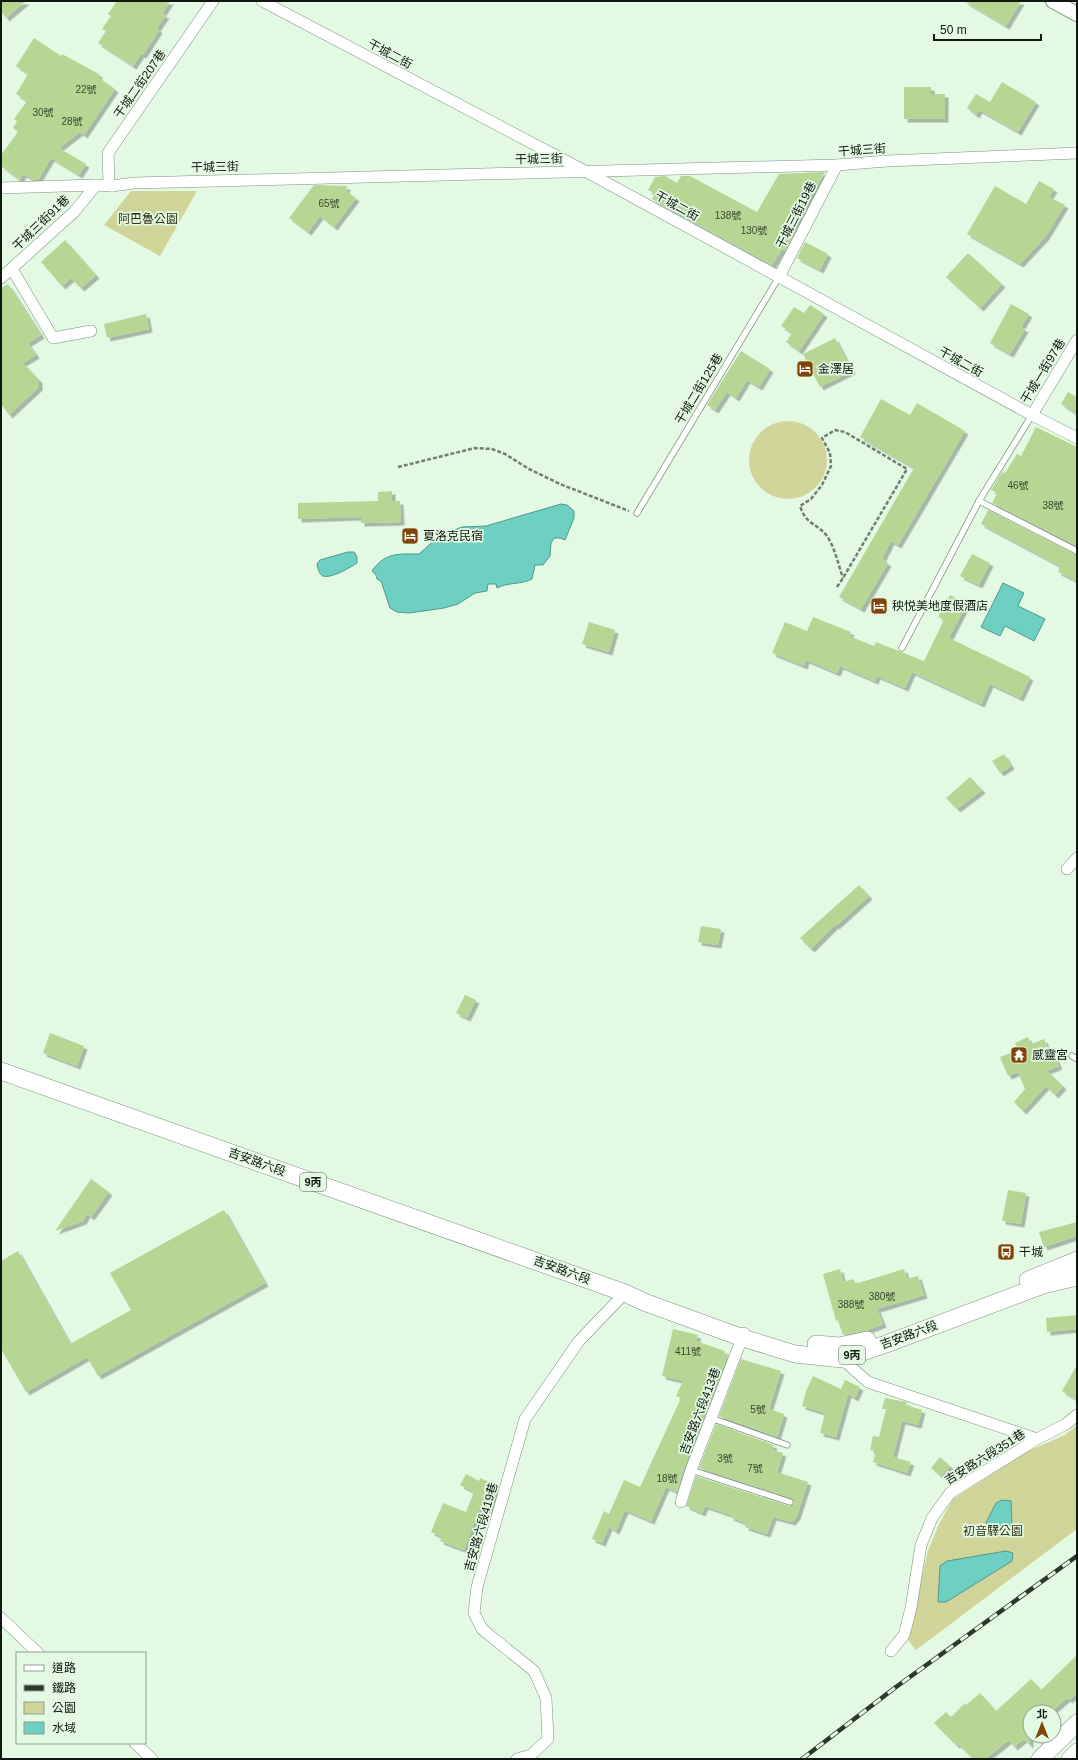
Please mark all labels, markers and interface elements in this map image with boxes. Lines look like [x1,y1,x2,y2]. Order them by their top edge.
scale bar [934,16,1041,42]
text: 50 m [940,23,967,37]
street label: 干城二街 [366,37,414,71]
street label: 干城二街207巷 [111,47,169,121]
house number: 22號 [75,84,97,95]
house number: 30號 [32,107,54,118]
house number: 28號 [61,116,83,127]
street label: 干城三街 [838,141,886,159]
street label: 干城三街 [515,152,563,166]
street label: 干城三街 [191,160,239,174]
street label: 干城三街19巷 [773,179,819,251]
street label: 干城二街 [653,188,701,224]
street label: 干城三街91巷 [10,192,72,254]
house number: 65號 [318,198,340,209]
house number: 138號 [715,210,741,221]
park label: 阿巴魯公園 [118,212,178,226]
house number: 130號 [741,225,767,236]
street label: 干城一街97巷 [1018,336,1068,406]
street label: 干城二街 [937,344,985,380]
street label: 干城二街125巷 [672,351,726,427]
hotel icon: 金澤居 [795,359,815,379]
place label: 金澤居 [818,362,854,376]
house number: 46號 [1007,480,1029,491]
house number: 38號 [1042,500,1064,511]
hotel icon: 夏洛克民宿 [400,526,420,546]
place label: 夏洛克民宿 [423,529,483,543]
hotel icon: 秧悦美地度假酒店 [869,596,889,616]
place label: 秧悦美地度假酒店 [892,599,988,613]
temple icon: 感靈宮 [1009,1045,1029,1065]
place label: 感靈宮 [1032,1048,1068,1062]
street label: 吉安路六段 [226,1145,288,1179]
road number: 9丙 [300,1173,326,1191]
bus stop icon: 干城 [996,1242,1016,1262]
place label: 干城 [1019,1245,1043,1259]
street label: 吉安路六段 [531,1253,593,1287]
house number: 380號 [869,1291,895,1302]
house number: 388號 [838,1299,864,1310]
street label: 吉安路六段 [878,1318,940,1352]
house number: 411號 [675,1346,701,1357]
road number: 9丙 [839,1346,865,1364]
street label: 吉安路六段413巷 [677,1366,723,1456]
house number: 5號 [750,1404,766,1415]
street label: 吉安路六段351巷 [942,1427,1028,1487]
house number: 3號 [717,1453,733,1464]
house number: 7號 [747,1463,763,1474]
house number: 18號 [656,1473,678,1484]
street label: 吉安路六段419巷 [462,1481,500,1573]
park label: 初音驛公園 [963,1524,1023,1538]
legend [16,1652,146,1744]
text: 道路 [52,1661,76,1675]
text: 鐵路 [52,1681,76,1695]
text: 公園 [52,1701,76,1715]
north arrow [1022,1704,1062,1744]
text: 北 [1037,1708,1048,1720]
text: 水域 [52,1721,76,1735]

